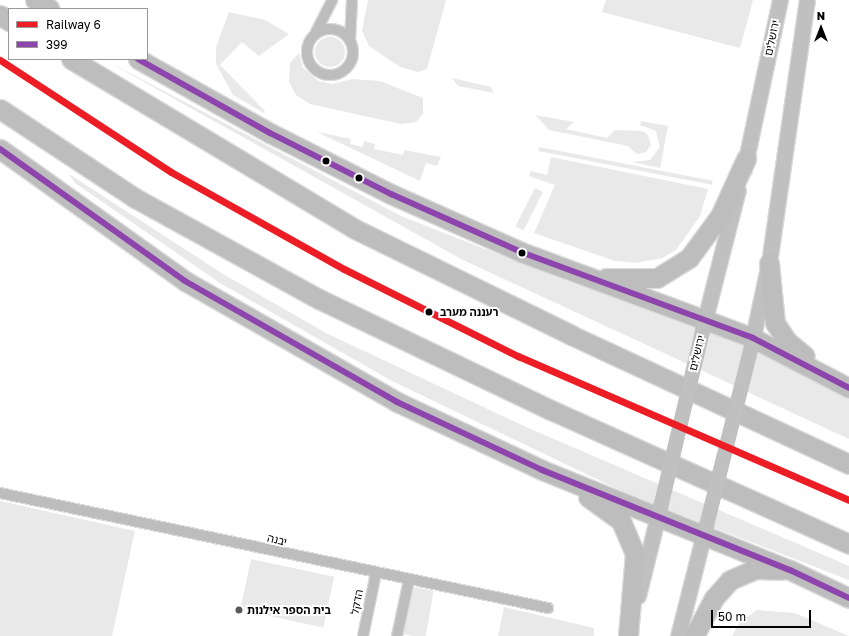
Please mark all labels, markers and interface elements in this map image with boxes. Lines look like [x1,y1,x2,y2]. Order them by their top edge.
legend [8,8,148,60]
north arrow [801,8,841,48]
text: N [817,9,825,22]
text: Railway 6 [46,17,101,32]
street label: ירושלים [762,19,782,57]
text: 399 [46,37,68,52]
unlabelled marker [321,156,331,166]
unlabelled marker [354,173,364,183]
unlabelled marker [517,248,527,258]
marker: רעננה מערב [422,305,436,319]
place label: רעננה מערב [440,305,498,319]
street label: ירושלים [686,334,708,372]
street label: יבנה [266,531,288,549]
street label: הדקל [348,588,366,616]
scale bar [713,602,813,628]
place label: בית הספר אילנות [247,603,331,617]
marker: בית הספר אילנות [234,605,244,615]
text: 50 m [718,609,746,624]

